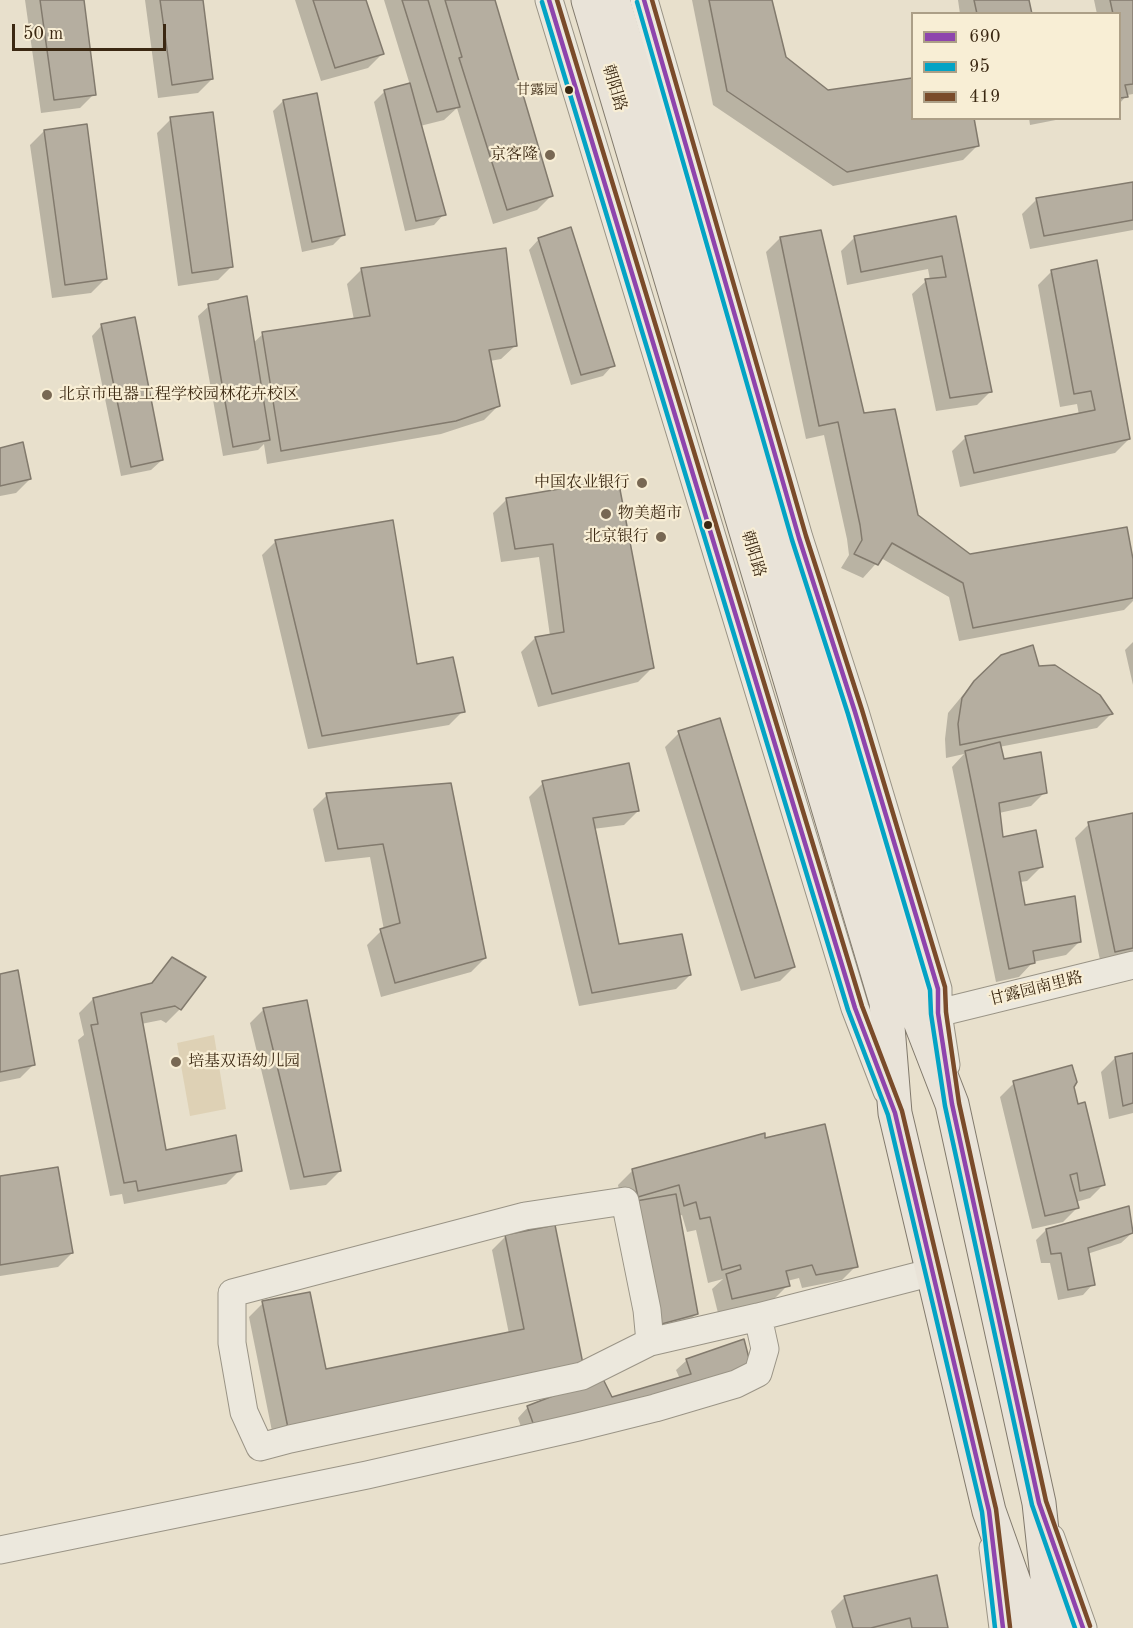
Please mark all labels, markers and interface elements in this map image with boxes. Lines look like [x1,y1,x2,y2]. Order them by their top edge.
scale bar [15,12,170,50]
legend [911,12,1121,120]
text: 50 m [23,25,63,43]
text: 690 [969,28,1000,46]
text: 95 [969,58,990,76]
street label: 朝阳路 [598,62,630,114]
place label: 甘露园 [516,82,558,98]
marker: 甘露园 [563,84,575,96]
text: 419 [969,88,1000,106]
place label: 京客隆 [490,145,538,165]
marker: 京客隆 [543,148,557,162]
place label: 北京市电器工程学校园林花卉校区 [59,385,299,405]
marker: 北京市电器工程学校园林花卉校区 [40,388,54,402]
place label: 中国农业银行 [534,473,630,493]
marker: 中国农业银行 [635,476,649,490]
place label: 物美超市 [618,504,682,524]
marker: 物美超市 [599,507,613,521]
unlabelled marker [702,519,714,531]
place label: 北京银行 [585,527,649,547]
street label: 朝阳路 [737,528,769,580]
marker: 北京银行 [654,530,668,544]
street label: 甘露园南里路 [987,968,1085,1010]
place label: 培基双语幼儿园 [188,1052,300,1072]
marker: 培基双语幼儿园 [169,1055,183,1069]

